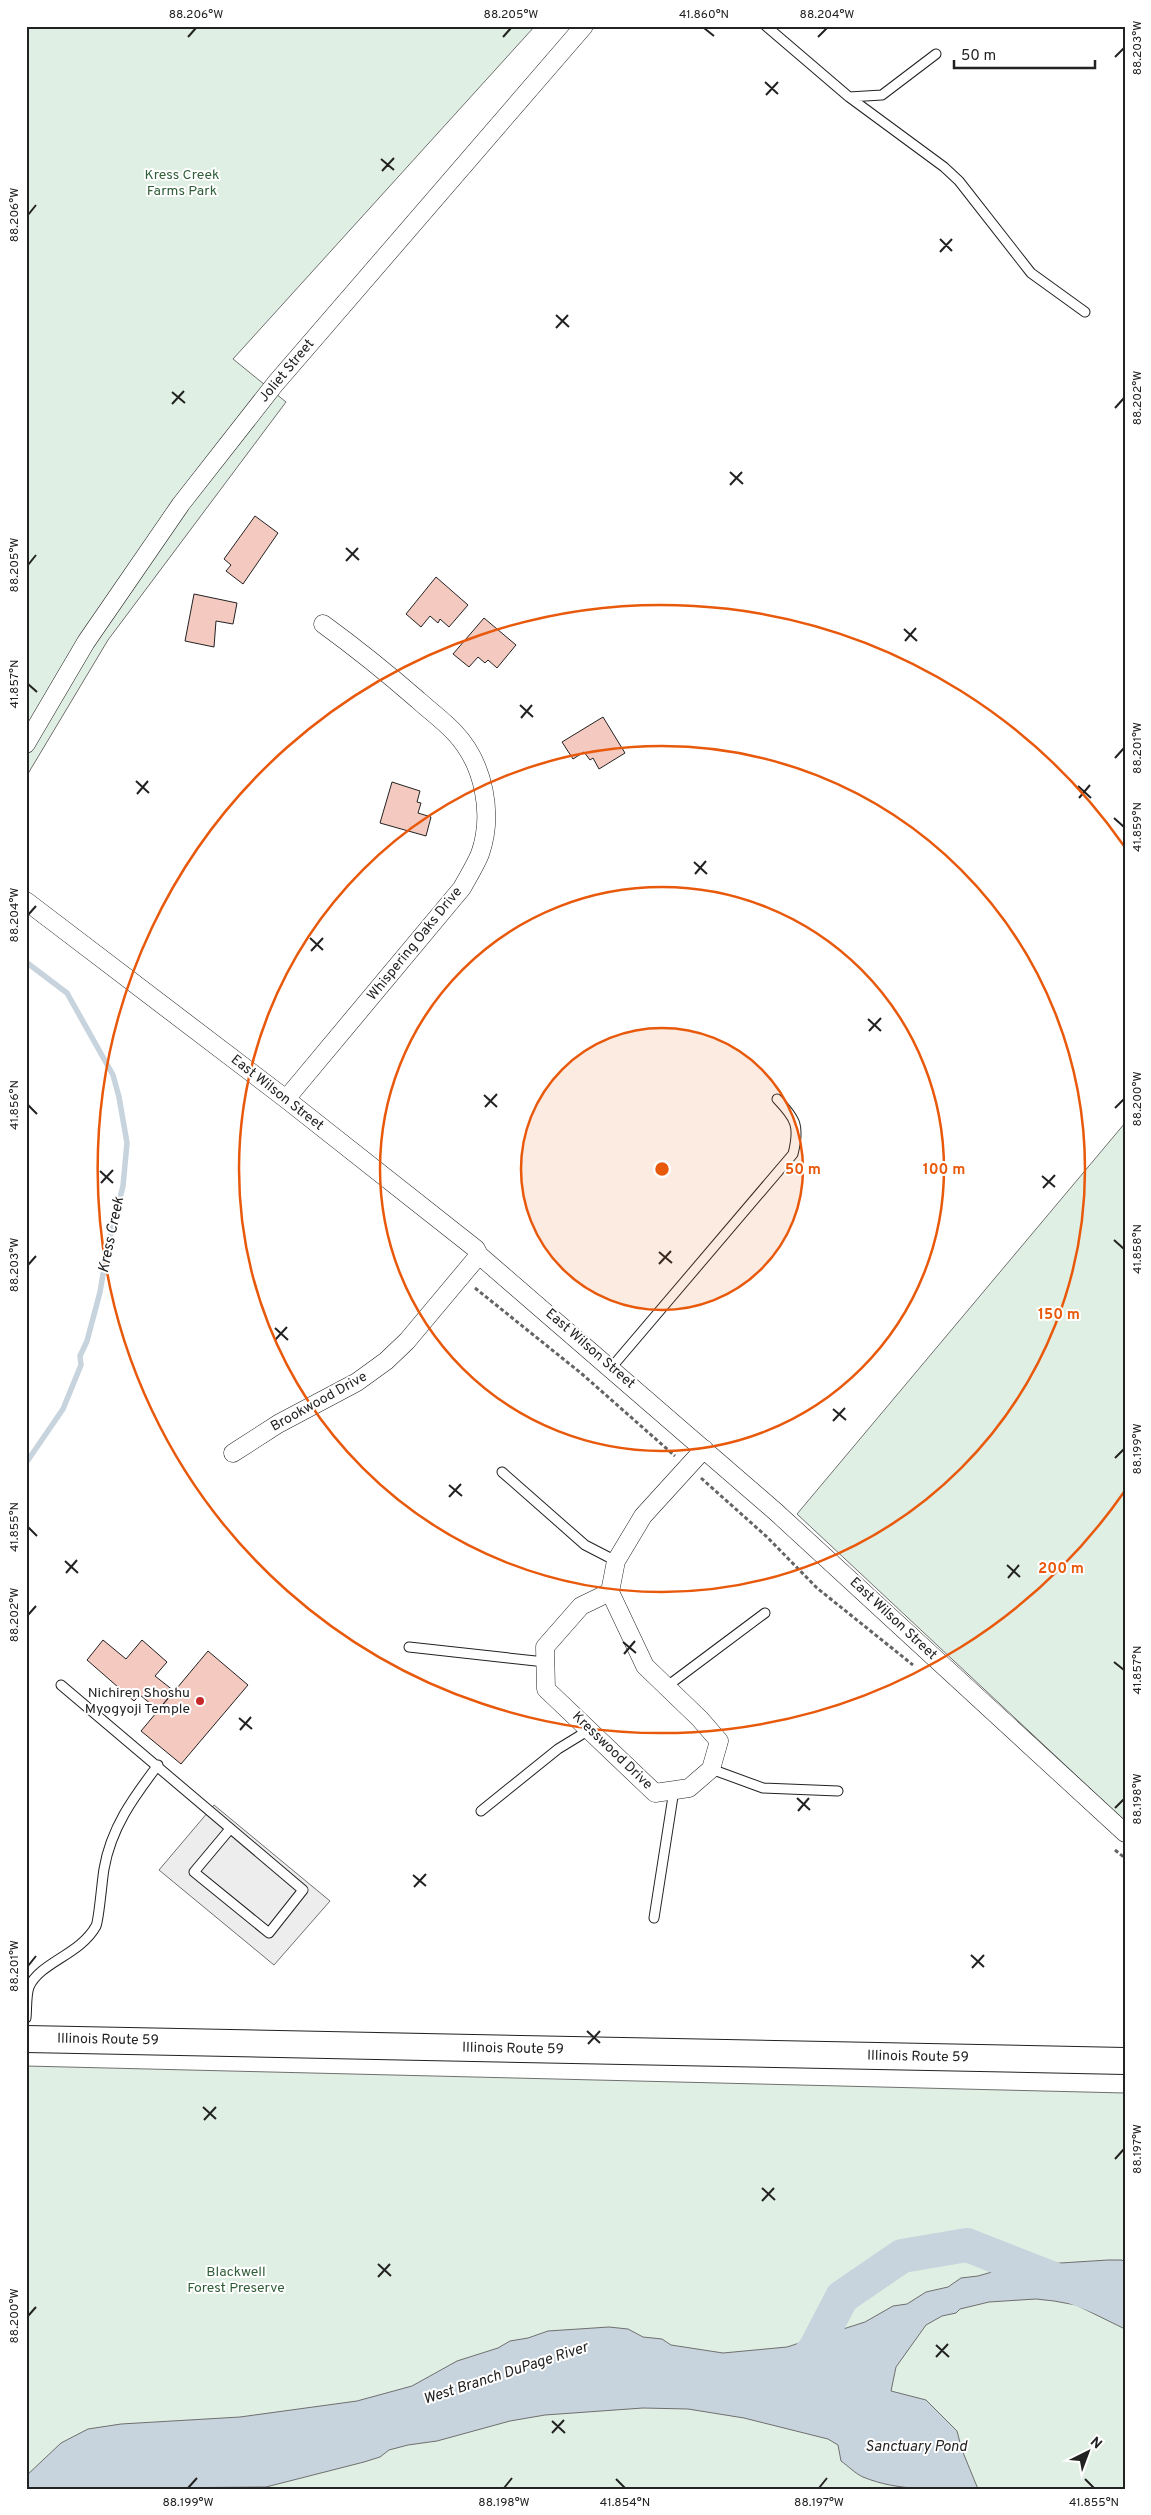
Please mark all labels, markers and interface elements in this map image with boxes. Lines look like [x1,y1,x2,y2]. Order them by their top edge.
text: 88.206°W [169,7,223,23]
text: 88.205°W [484,7,538,23]
text: 41.860°N [679,7,729,23]
text: 88.204°W [800,7,854,23]
text: 88.203°W [1130,21,1146,75]
scale bar [954,38,1095,70]
text: 50 m [961,47,996,66]
park label: Kress Creek Farms Park [144,167,220,200]
text: 88.206°W [7,188,23,242]
street label: Joliet Street [256,336,318,406]
text: 88.202°W [1130,371,1146,425]
text: 88.205°W [7,538,23,592]
text: 41.857°N [7,660,23,708]
text: 88.201°W [1130,722,1146,774]
text: 41.859°N [1130,802,1146,852]
street label: Whispering Oaks Drive [364,884,466,1004]
text: 88.204°W [7,888,23,942]
street label: East Wilson Street [227,1051,327,1135]
text: 88.200°W [1130,1072,1146,1126]
text: 41.856°N [7,1080,23,1130]
centre of rings [653,1160,671,1178]
text: 50 m [785,1161,821,1180]
text: 100 m [923,1161,965,1180]
water label: Kress Creek [95,1195,129,1275]
text: 41.858°N [1130,1224,1146,1274]
text: 88.203°W [7,1238,23,1292]
street label: East Wilson Street [542,1305,638,1393]
text: 150 m [1038,1306,1080,1325]
street label: Brookwood Drive [268,1368,370,1436]
text: 88.199°W [1130,1423,1146,1475]
text: 41.855°N [7,1502,23,1552]
text: 200 m [1038,1560,1084,1579]
street label: East Wilson Street [846,1574,940,1664]
text: 88.202°W [7,1588,23,1642]
text: 41.857°N [1130,1646,1146,1694]
place label: Nichiren Shoshu Myogyoji Temple [85,1685,190,1718]
marker: Nichiren Shoshu Myogyoji Temple [194,1695,206,1707]
street label: Kresswood Drive [568,1708,656,1794]
text: 88.198°W [1130,1773,1146,1825]
text: 88.201°W [7,1940,23,1992]
street label: Illinois Route 59 [57,2031,159,2049]
street label: Illinois Route 59 [462,2040,564,2058]
street label: Illinois Route 59 [867,2048,969,2066]
text: 88.197°W [1130,2124,1146,2174]
park label: Blackwell Forest Preserve [187,2264,285,2297]
text: 88.200°W [7,2289,23,2343]
water label: West Branch DuPage River [421,2338,592,2410]
north arrow [1064,2428,1114,2478]
text: N [1086,2434,1105,2453]
water label: Sanctuary Pond [865,2438,968,2457]
text: 88.199°W [162,2495,214,2511]
text: 88.198°W [478,2495,530,2511]
text: 41.854°N [600,2495,650,2511]
text: 88.197°W [794,2495,844,2511]
text: 41.855°N [1069,2495,1119,2511]

